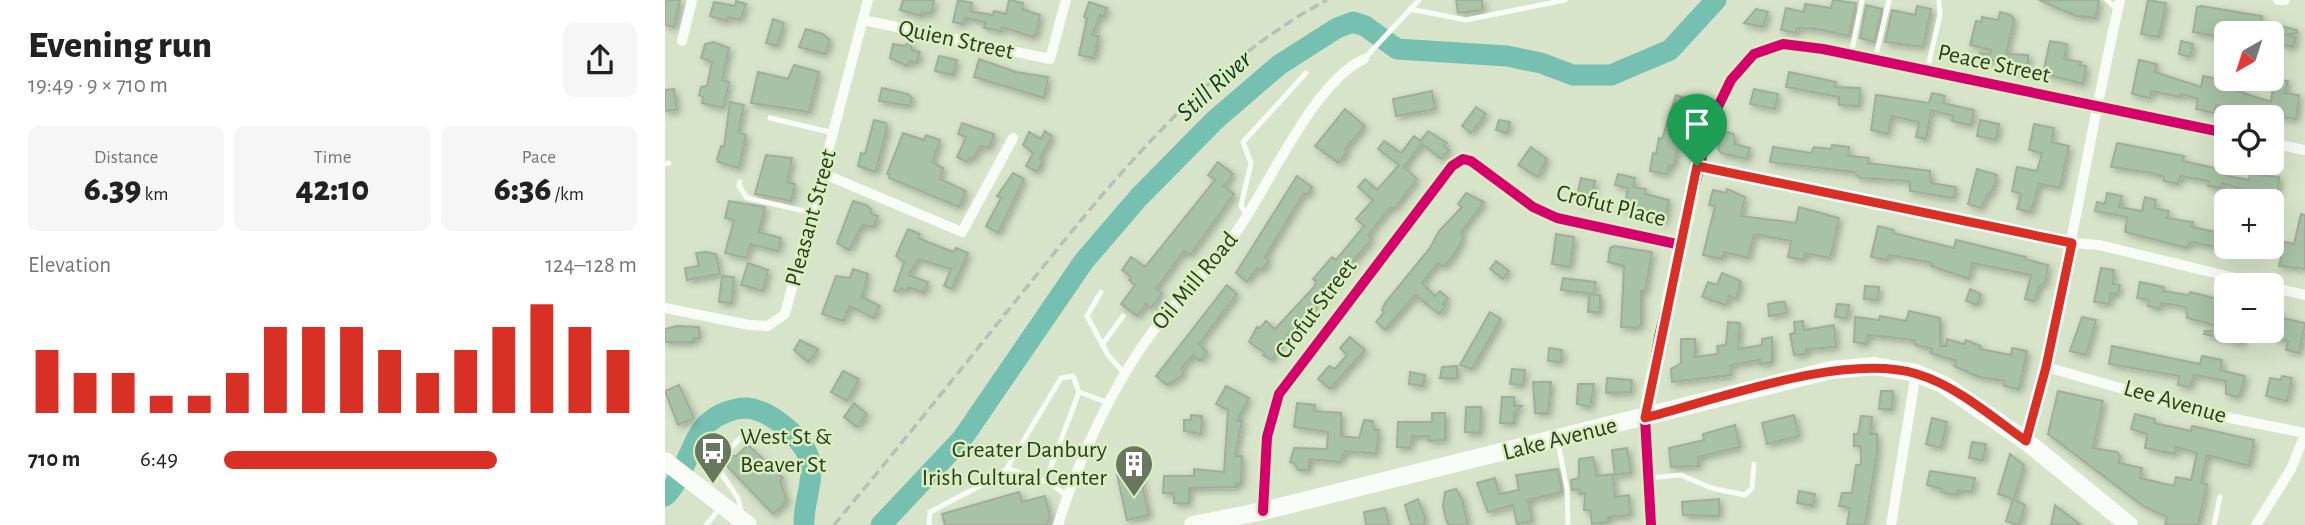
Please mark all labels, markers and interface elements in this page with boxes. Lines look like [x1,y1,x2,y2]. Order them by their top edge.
street label: Quien Street [896,16,1016,64]
north arrow [2214,21,2284,91]
map controls [2214,21,2284,343]
button: share [563,23,637,97]
text: Evening run [28,27,212,65]
street label: Peace Street [1936,40,2053,88]
water label: Still River [1172,45,1257,126]
text: 19:49 · 9 × 710 m [28,74,168,97]
pin [1667,94,1727,166]
icon: arrive [1678,105,1716,143]
button: locate [2214,105,2284,175]
street label: Pleasant Street [781,147,841,289]
text: Distance [94,148,158,167]
text: Time [314,148,351,167]
text: Pace [522,148,556,167]
text: 6.39 [84,172,141,207]
text: 42:10 [296,172,369,207]
text: 6:36 [494,172,551,207]
street label: Crofut Place [1554,181,1668,231]
text: km [141,185,168,204]
text: /km [551,185,584,204]
button: + [2214,189,2284,259]
street label: Oil Mill Road [1147,228,1243,334]
text: Elevation [28,254,111,277]
text: 124–128 m [545,254,637,277]
street label: Crofut Street [1271,254,1361,364]
button: − [2214,273,2284,343]
street label: Lee Avenue [2121,376,2229,428]
street label: Lake Avenue [1501,413,1619,465]
place label: West St & Beaver St [740,425,832,477]
bus stop icon: West St & Beaver St [692,430,734,485]
place label: Greater Danbury Irish Cultural Center [922,438,1107,490]
building icon: Greater Danbury Irish Cultural Center [1113,443,1155,498]
text: 710 m [28,448,80,471]
text: 6:49 [140,448,178,471]

